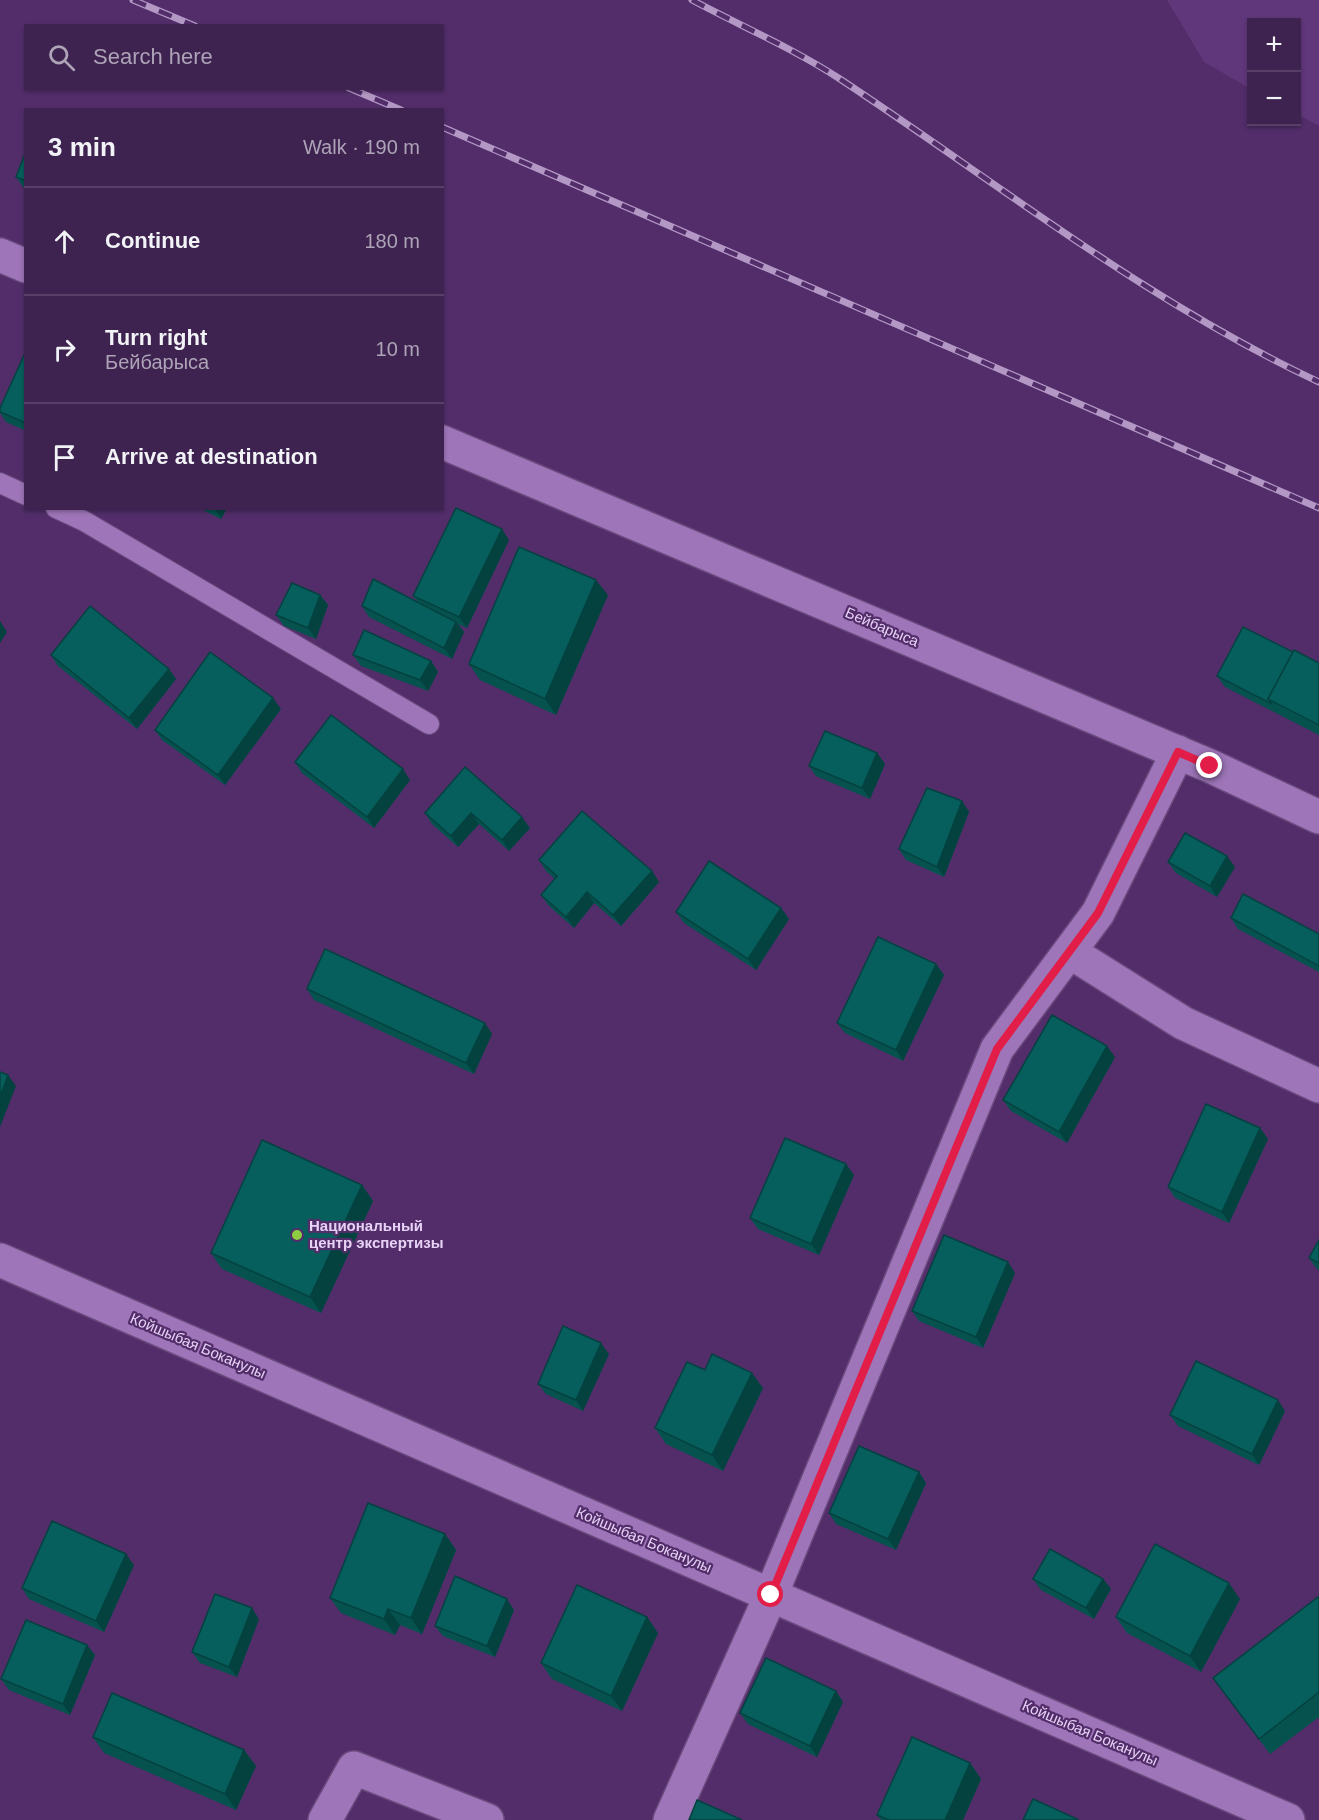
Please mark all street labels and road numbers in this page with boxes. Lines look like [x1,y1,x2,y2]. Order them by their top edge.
street label: Бейбарыса [843,603,922,650]
street label: Койшыбая Боканулы [128,1309,269,1382]
street label: Койшыбая Боканулы [574,1503,715,1576]
street label: Койшыбая Боканулы [1020,1696,1161,1769]

